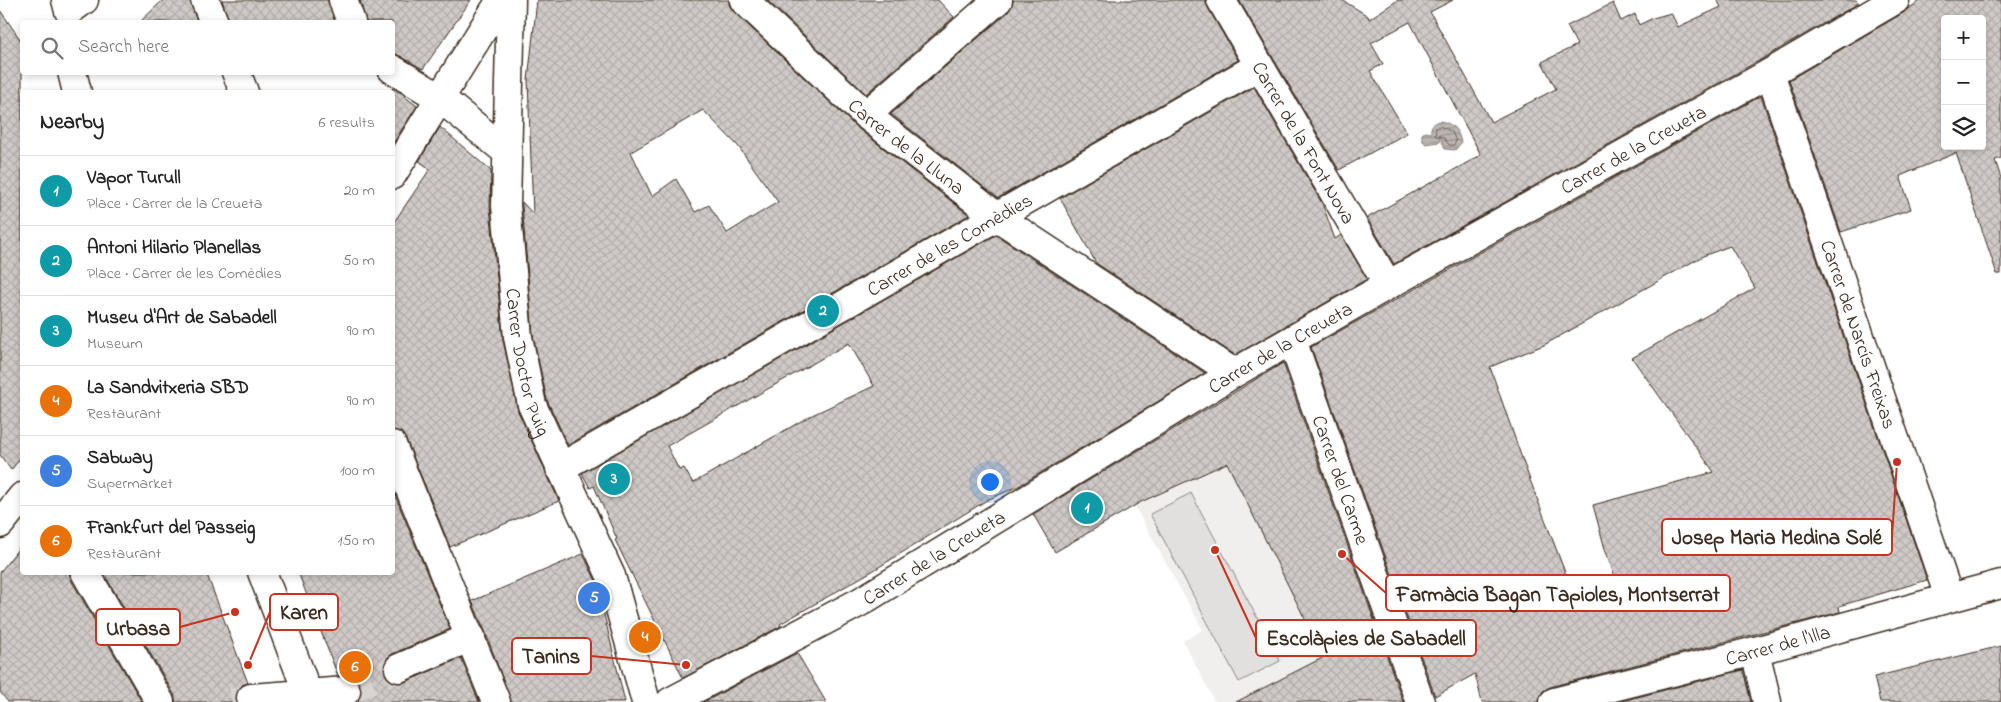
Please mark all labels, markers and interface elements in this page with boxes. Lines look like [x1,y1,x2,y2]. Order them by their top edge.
map controls [1941,15,1986,150]
button: + [1941,15,1986,60]
search box [20,20,395,75]
icon: search [38,34,66,62]
text: Search here [78,34,169,61]
street label: Carrer de la Font Nova [1243,57,1361,231]
button: − [1941,60,1986,105]
street label: Carrer de la Lluna [840,93,970,203]
street label: Carrer de la Creueta [1556,99,1713,203]
button: layers [1941,105,1986,150]
text: Nearby [40,108,104,138]
text: 6 results [318,111,375,135]
text: Vapor Turull [87,165,181,192]
text: 1 [53,179,59,203]
text: 20 m [344,179,375,203]
street label: Carrer de les Comèdies [862,187,1039,306]
text: Place · Carrer de la Creueta [87,192,262,216]
text: Antoni Hilario Planellas [87,235,261,262]
street label: Carrer de Narcís Freixas [1811,237,1903,433]
text: 2 [52,249,60,273]
text: 50 m [343,249,375,273]
text: Place · Carrer de les Comèdies [87,262,282,286]
street label: Carrer Doctor Puig [497,287,557,442]
pin: 2 [807,292,839,330]
street label: Carrer de la Creueta [1203,296,1359,402]
text: Museu d'Art de Sabadell [87,305,277,332]
text: 3 [53,319,59,343]
text: 90 m [347,319,375,343]
text: Museum [87,332,143,356]
text: La Sandvitxeria SBD [87,375,249,402]
text: 4 [53,389,59,413]
text: 90 m [347,389,375,413]
text: Restaurant [87,402,161,426]
street label: Carrer del Carme [1303,412,1375,549]
text: Sabway [87,445,153,472]
text: 5 [51,459,61,483]
text: 100 m [340,459,375,483]
pin: 3 [598,460,630,498]
your location [977,469,1003,495]
text: Supermarket [87,472,173,496]
pin: 1 [1071,489,1103,527]
street label: Carrer de la Creueta [858,504,1012,614]
text: Frankfurt del Passeig [87,515,255,542]
callout: Josep Maria Medina Solé [1662,519,1892,555]
text: Josep Maria Medina Solé [1672,524,1883,554]
text: 6 [52,529,60,553]
text: 150 m [337,529,375,553]
text: Restaurant [87,542,161,566]
callout: Farmàcia Bagan Tapioles, Montserrat [1386,575,1730,611]
pin: 5 [578,579,610,617]
text: Farmàcia Bagan Tapioles, Montserrat [1395,581,1721,613]
callout: Karen [270,594,338,630]
text: Karen [280,599,328,629]
callout: Urbasa [96,609,180,645]
text: Urbasa [106,615,170,645]
pin: 4 [629,618,661,656]
street label: Carrer de l'Illa [1723,619,1834,675]
callout: Escolàpies de Sabadell [1256,620,1476,656]
text: Escolàpies de Sabadell [1266,625,1466,655]
callout: Tanins [512,638,591,674]
text: Tanins [522,643,581,673]
pin: 6 [339,648,371,686]

